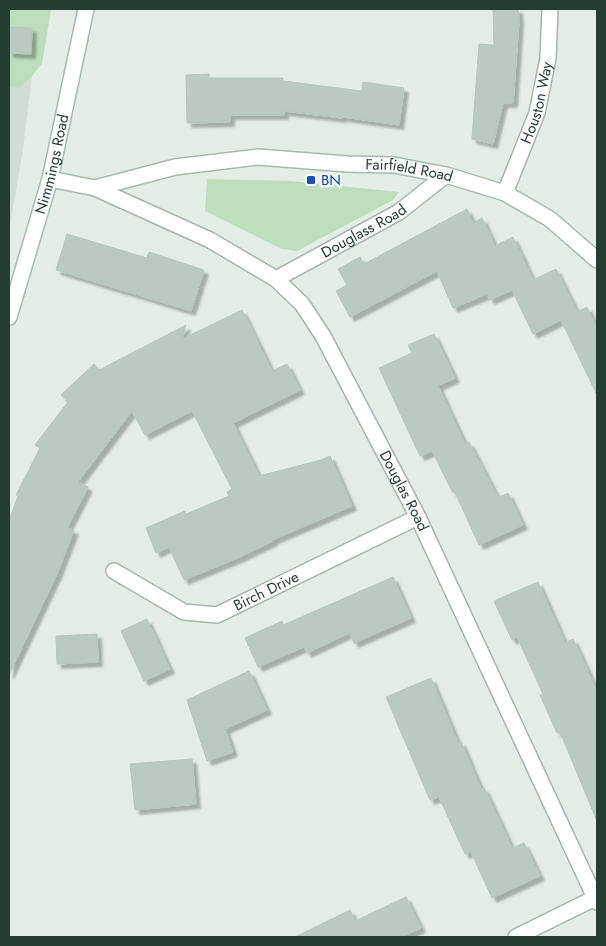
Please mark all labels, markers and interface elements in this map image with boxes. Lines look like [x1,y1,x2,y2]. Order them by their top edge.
street label: Houston Way [515,60,558,147]
street label: Nimmings Road [29,112,74,217]
street label: Fairfield Road [365,153,456,187]
place label: BN [321,169,341,191]
marker: BN [305,174,317,186]
street label: Douglass Road [317,199,411,263]
street label: Douglas Road [374,446,434,535]
street label: Birch Drive [230,566,303,616]

